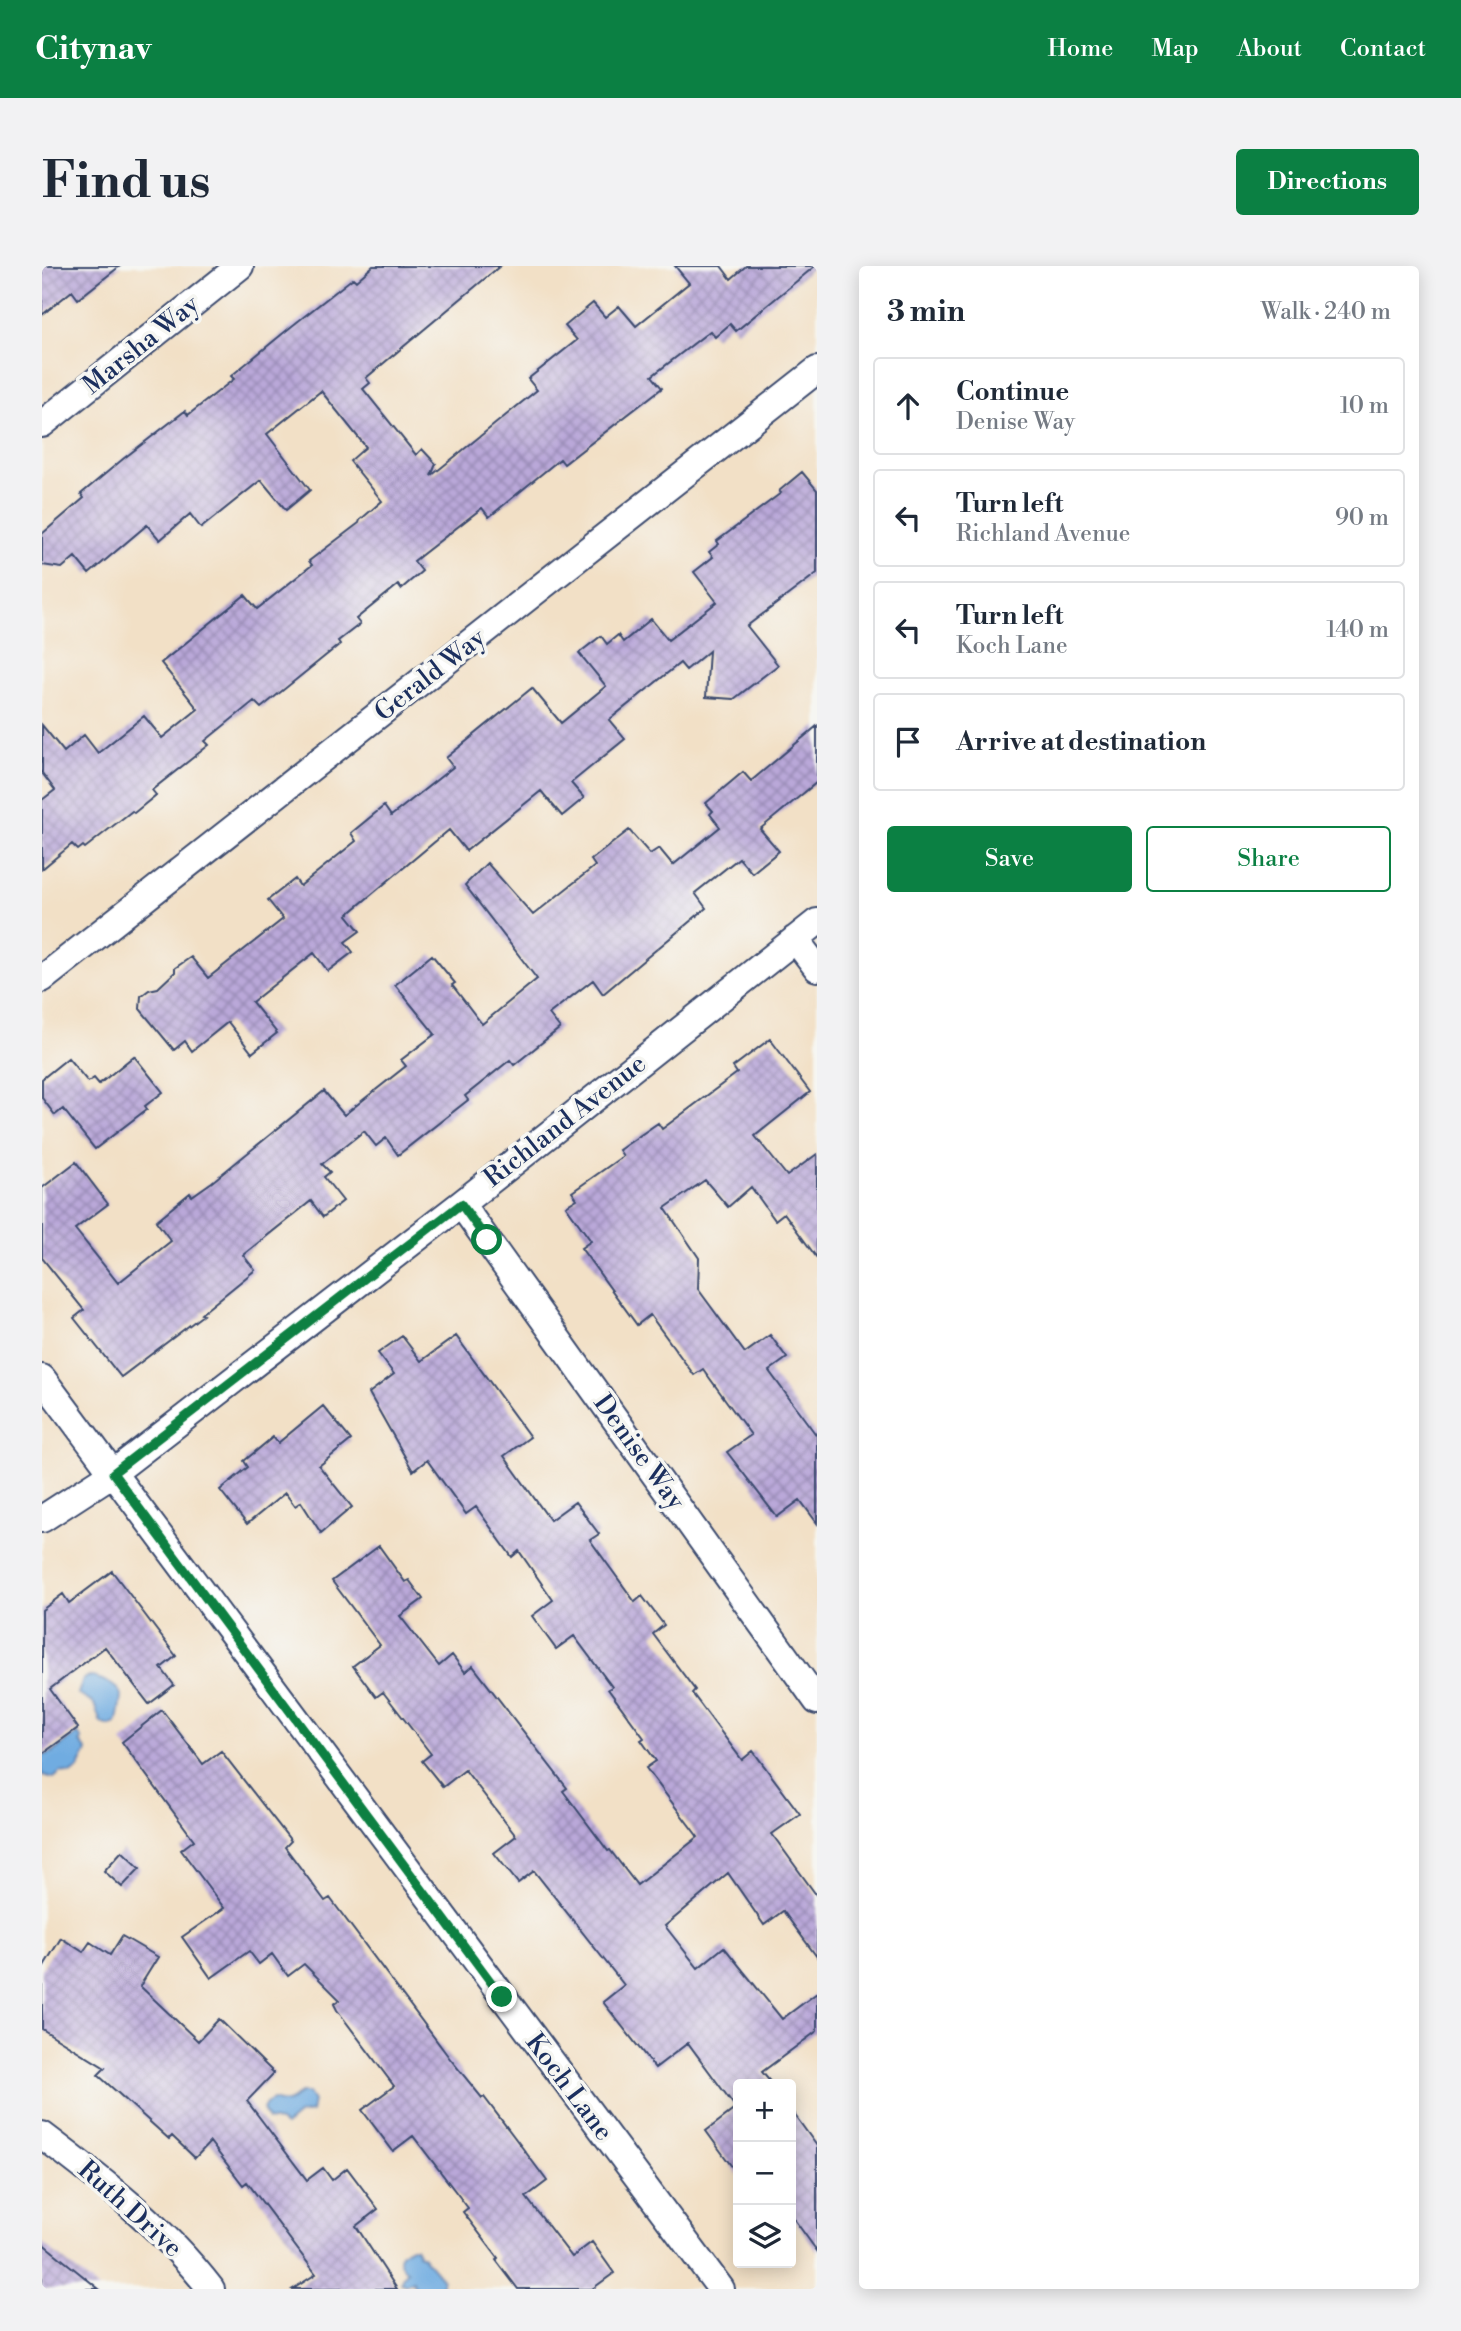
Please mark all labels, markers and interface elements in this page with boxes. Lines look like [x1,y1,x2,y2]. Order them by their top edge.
text: Citynav [35,29,152,70]
text: Home [1048,34,1113,64]
text: Map [1151,34,1199,64]
text: About [1237,34,1302,64]
text: Contact [1340,34,1426,64]
button: Directions [1236,149,1419,215]
text: Find us [42,152,211,213]
street label: Marsha Way [76,288,206,402]
text: 3 min [887,293,965,331]
text: Walk · 240 m [1261,298,1391,326]
text: Continue [956,376,1069,408]
icon: ahead [889,387,927,425]
text: 10 m [1340,392,1389,420]
text: Denise Way [956,408,1075,436]
text: Turn left [956,488,1064,520]
icon: left [889,499,927,537]
text: 90 m [1335,504,1389,532]
text: Richland Avenue [956,520,1130,548]
text: Turn left [956,600,1064,632]
icon: left [889,611,927,649]
text: 140 m [1326,616,1389,644]
street label: Gerald Way [368,622,492,728]
text: Koch Lane [956,632,1068,660]
icon: arrive [889,723,927,761]
text: Arrive at destination [956,726,1206,758]
button: Save [887,826,1132,892]
button: Share [1146,826,1391,892]
street label: Richland Avenue [477,1048,653,1194]
route start [471,1224,502,1255]
street label: Denise Way [586,1388,692,1516]
route end [486,1981,517,2012]
street label: Koch Lane [518,2027,620,2147]
map controls [733,2079,796,2268]
button: + [733,2079,796,2142]
button: − [733,2142,796,2205]
street label: Ruth Drive [71,2154,189,2264]
button: layers [733,2205,796,2268]

